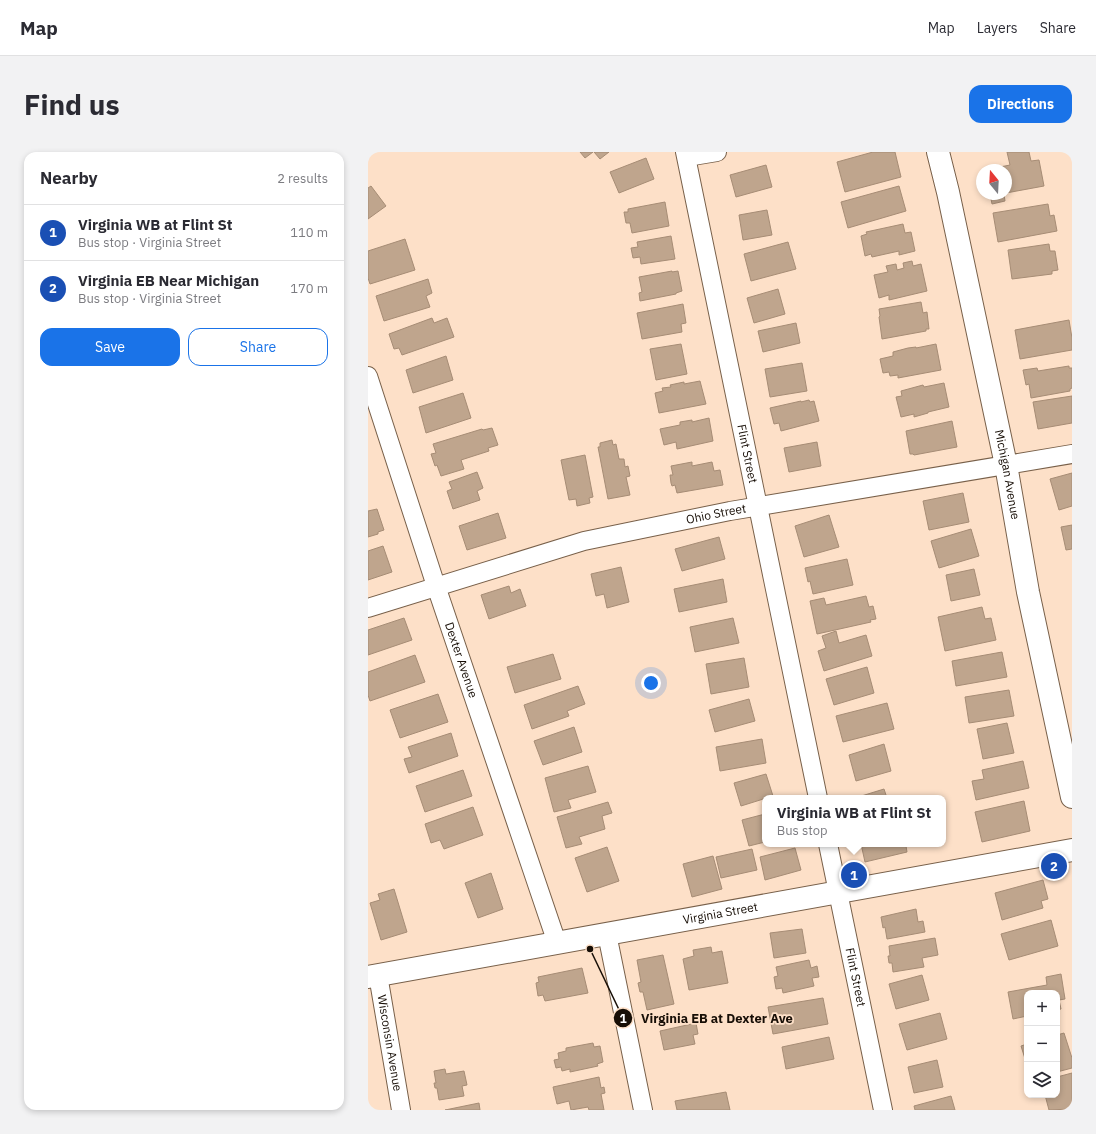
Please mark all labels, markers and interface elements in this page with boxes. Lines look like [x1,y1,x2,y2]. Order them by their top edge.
text: Map [20,16,58,40]
text: Map [928,19,955,37]
text: Layers [977,19,1018,37]
text: Share [1040,19,1076,37]
button: Directions [969,85,1072,123]
text: Find us [24,86,120,123]
north arrow [976,164,1012,200]
text: Nearby [40,167,98,189]
text: 2 results [277,170,328,187]
text: Virginia WB at Flint St [78,215,233,234]
text: 1 [49,224,57,241]
text: 110 m [290,224,328,241]
text: Bus stop · Virginia Street [78,234,221,251]
text: Virginia EB Near Michigan [78,271,259,290]
text: 2 [49,280,57,297]
text: 170 m [290,280,328,297]
text: Bus stop · Virginia Street [78,290,221,307]
button: Save [40,328,180,366]
button: Share [188,328,328,366]
street label: Flint Street [734,423,761,484]
street label: Michigan Avenue [992,428,1023,521]
street label: Ohio Street [685,500,747,527]
street label: Dexter Avenue [442,620,481,700]
your location [641,673,661,693]
popup [762,795,946,847]
text: Virginia WB at Flint St [777,803,931,822]
text: Bus stop [777,822,828,839]
pin: 2 [1041,851,1067,881]
pin: 1 [841,860,867,890]
street label: Virginia Street [682,899,759,927]
street label: Flint Street [843,946,869,1008]
map controls [1024,990,1060,1098]
button: + [1024,990,1060,1026]
street label: Wisconsin Avenue [374,993,406,1093]
callout: Virginia EB at Dexter Ave [613,1006,801,1031]
text: Virginia EB at Dexter Ave [641,1010,793,1027]
text: 1 [619,1011,627,1026]
button: − [1024,1026,1060,1062]
button: layers [1024,1062,1060,1098]

